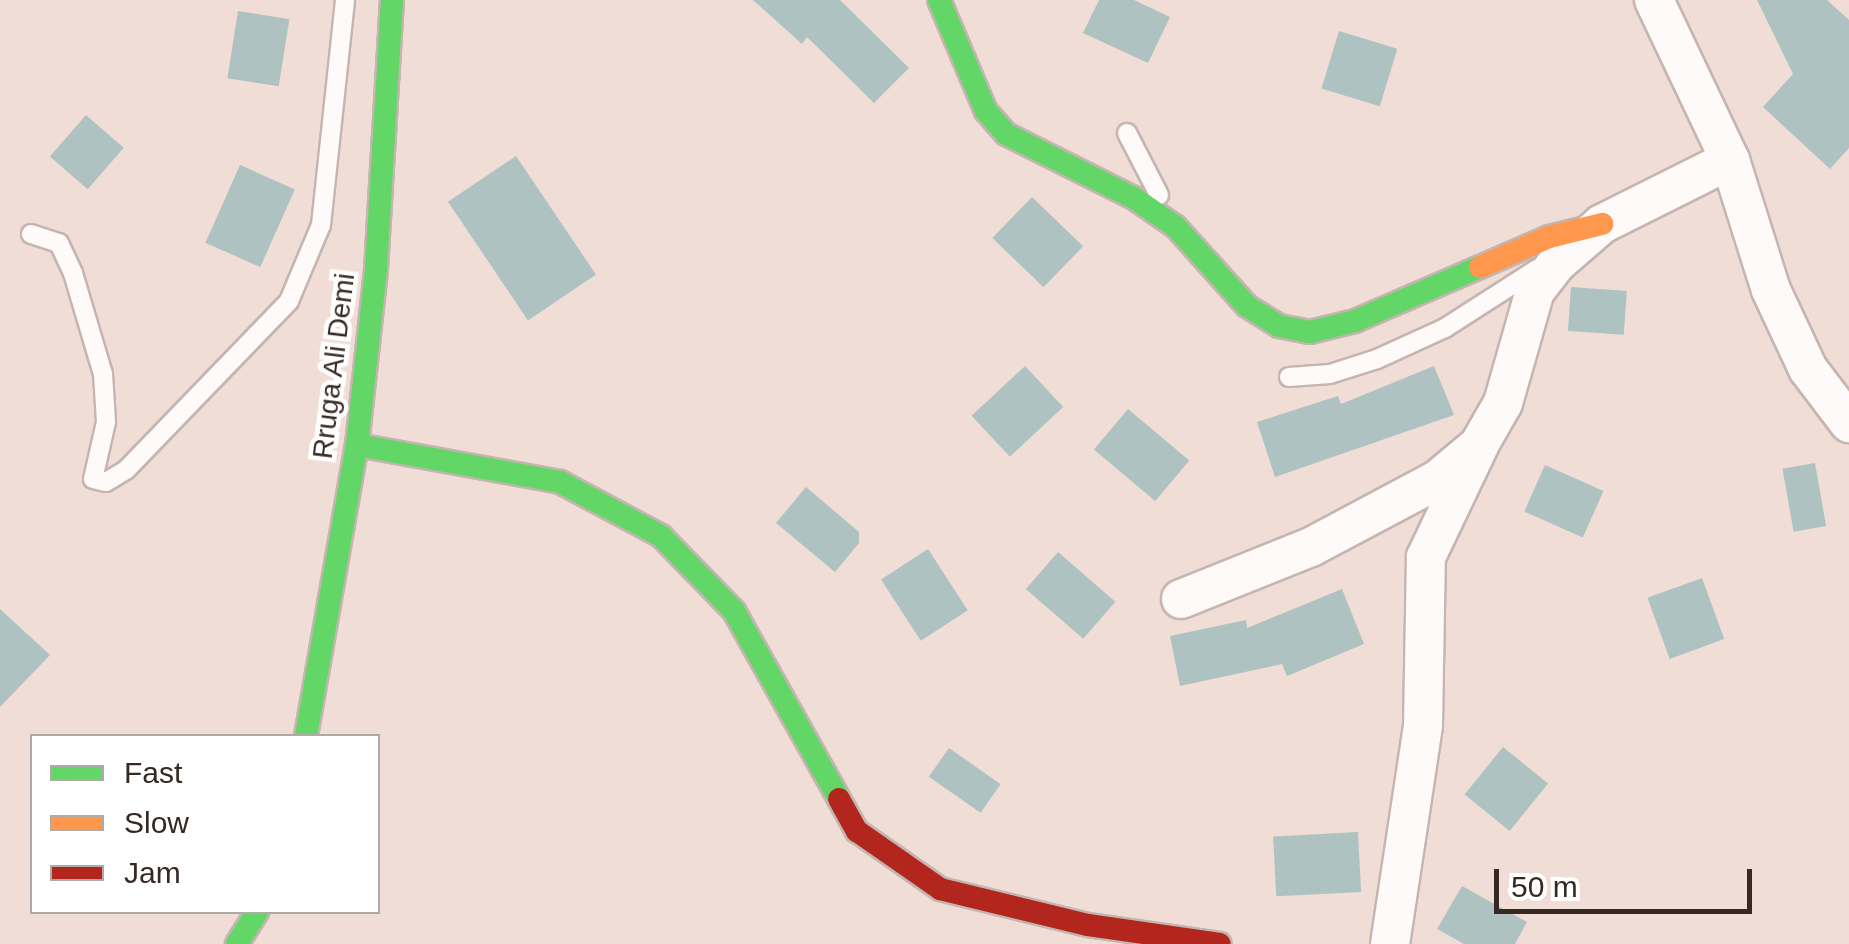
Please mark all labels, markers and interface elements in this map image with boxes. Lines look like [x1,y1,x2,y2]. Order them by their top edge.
street label: Rruga Ali Demi [306,271,362,461]
legend [30,734,380,914]
text: Fast [124,756,182,789]
text: Slow [124,806,189,839]
scale bar [1499,849,1756,911]
text: Jam [124,856,181,889]
text: 50 m [1511,870,1578,903]

